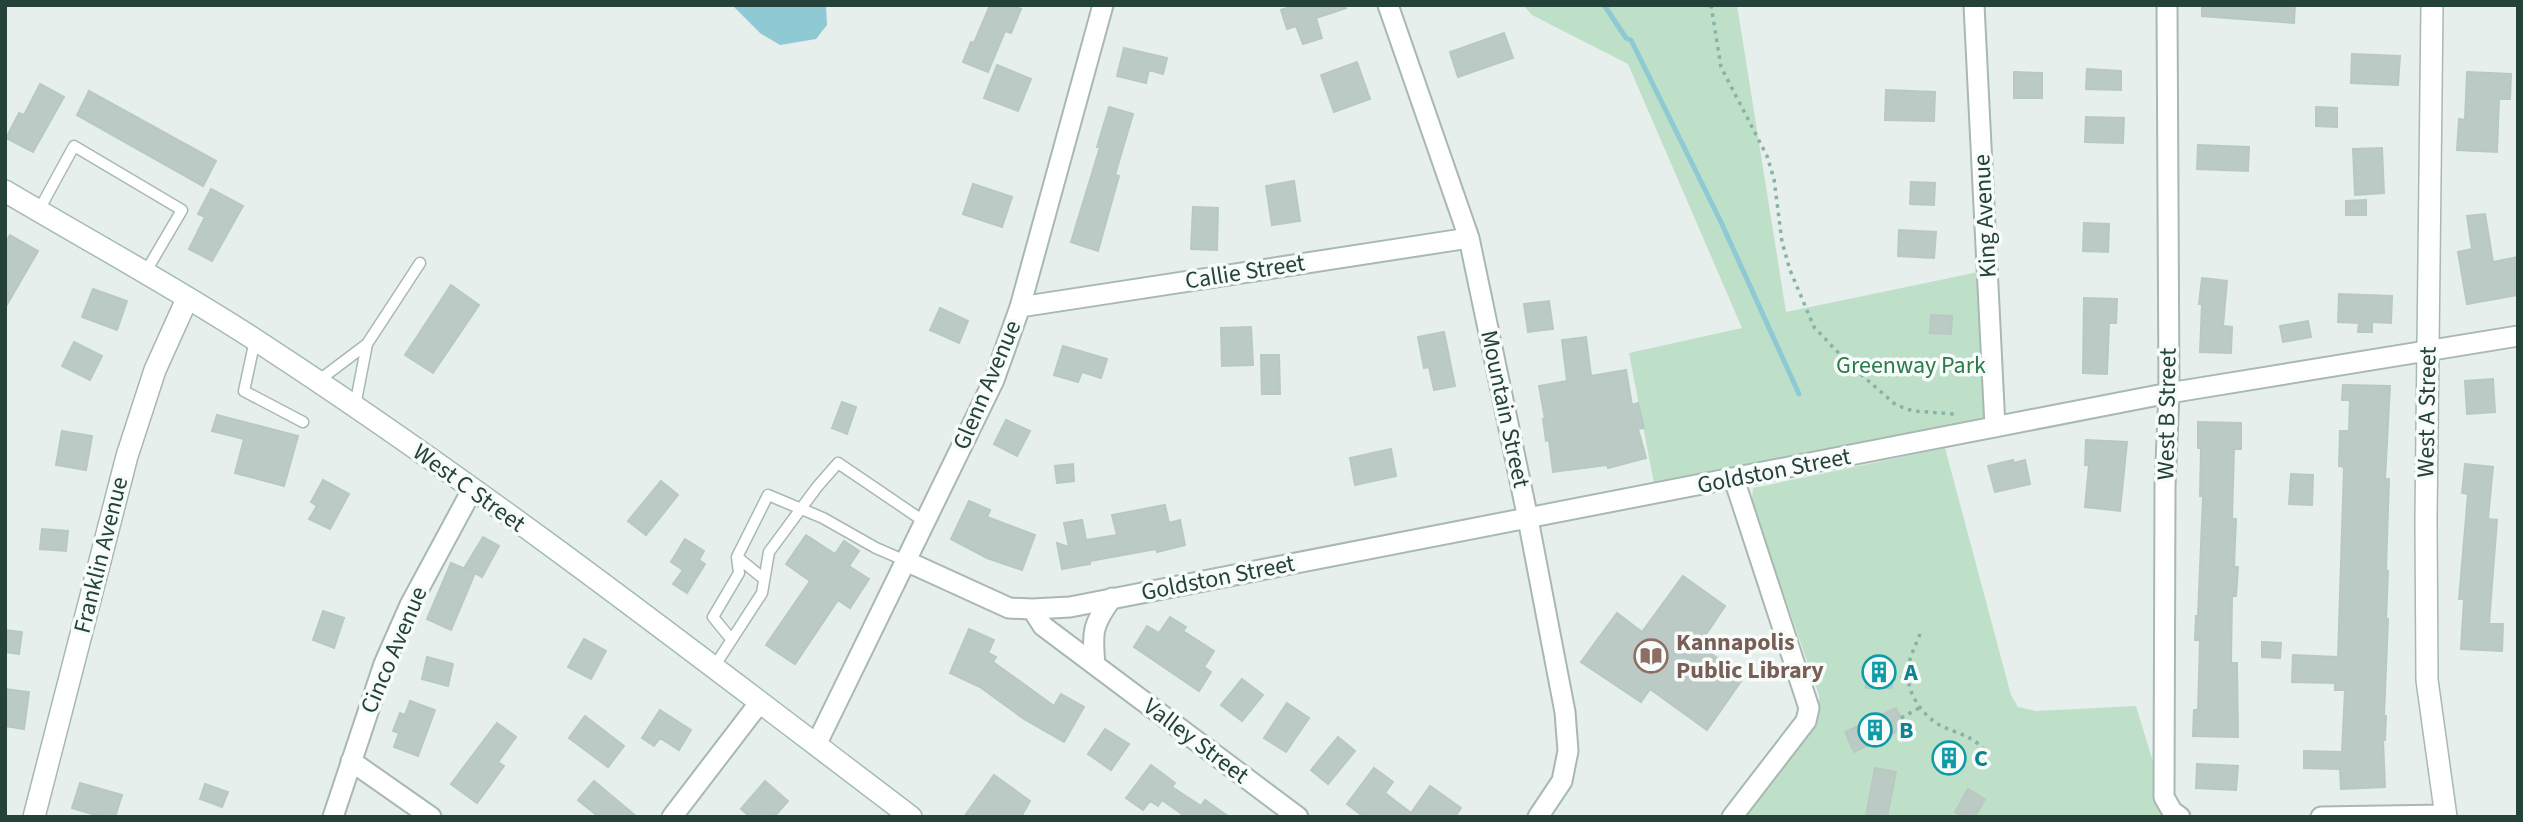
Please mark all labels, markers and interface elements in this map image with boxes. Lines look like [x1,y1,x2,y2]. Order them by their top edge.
street label: King Avenue [1964,153,2006,279]
street label: Callie Street [1183,245,1307,299]
street label: Glenn Avenue [944,315,1030,455]
street label: Mountain Street [1471,327,1539,491]
street label: West A Street [2408,346,2446,478]
park label: Greenway Park [1836,348,1986,383]
street label: West B Street [2148,348,2186,480]
street label: West C Street [405,435,533,541]
street label: Goldston Street [1694,439,1854,503]
street label: Franklin Avenue [65,473,137,637]
street label: Goldston Street [1138,546,1298,610]
street label: Cinco Avenue [352,581,436,719]
place label: Kannapolis Public Library [1676,625,1824,688]
library icon: Kannapolis Public Library [1632,637,1670,675]
building icon: A [1860,653,1898,691]
place label: A [1903,655,1918,690]
street label: Valley Street [1136,690,1256,792]
building icon: B [1856,711,1894,749]
place label: B [1899,713,1914,748]
building icon: C [1930,739,1968,777]
place label: C [1974,741,1988,776]

